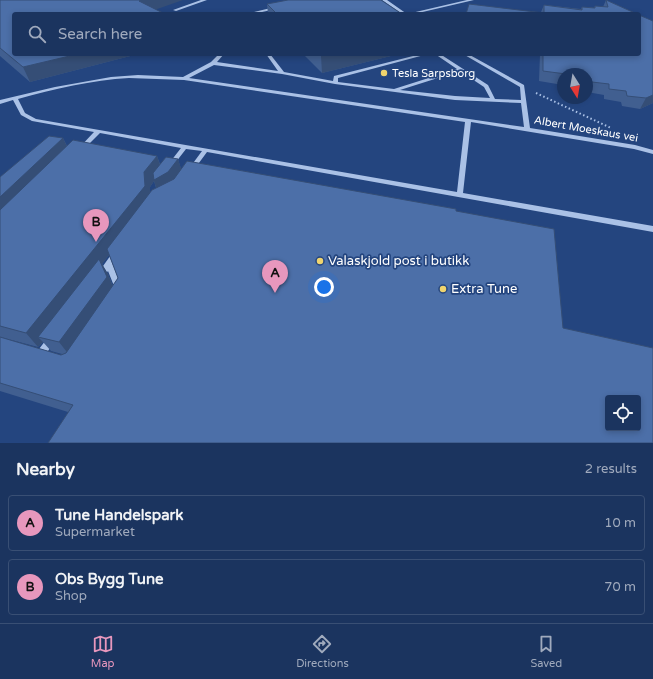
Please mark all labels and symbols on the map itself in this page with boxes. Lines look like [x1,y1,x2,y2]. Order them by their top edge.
place label: Tesla Sarpsborg [392,67,475,80]
marker: Tesla Sarpsborg [379,68,389,78]
north arrow [557,68,593,104]
street label: Albert Moeskaus vei [533,113,639,145]
pin: B [83,209,109,242]
place label: Valaskjold post i butikk [328,253,469,269]
marker: Valaskjold post i butikk [315,256,325,266]
pin: A [262,260,288,293]
your location [314,277,334,297]
place label: Extra Tune [451,281,517,297]
marker: Extra Tune [438,284,448,294]

